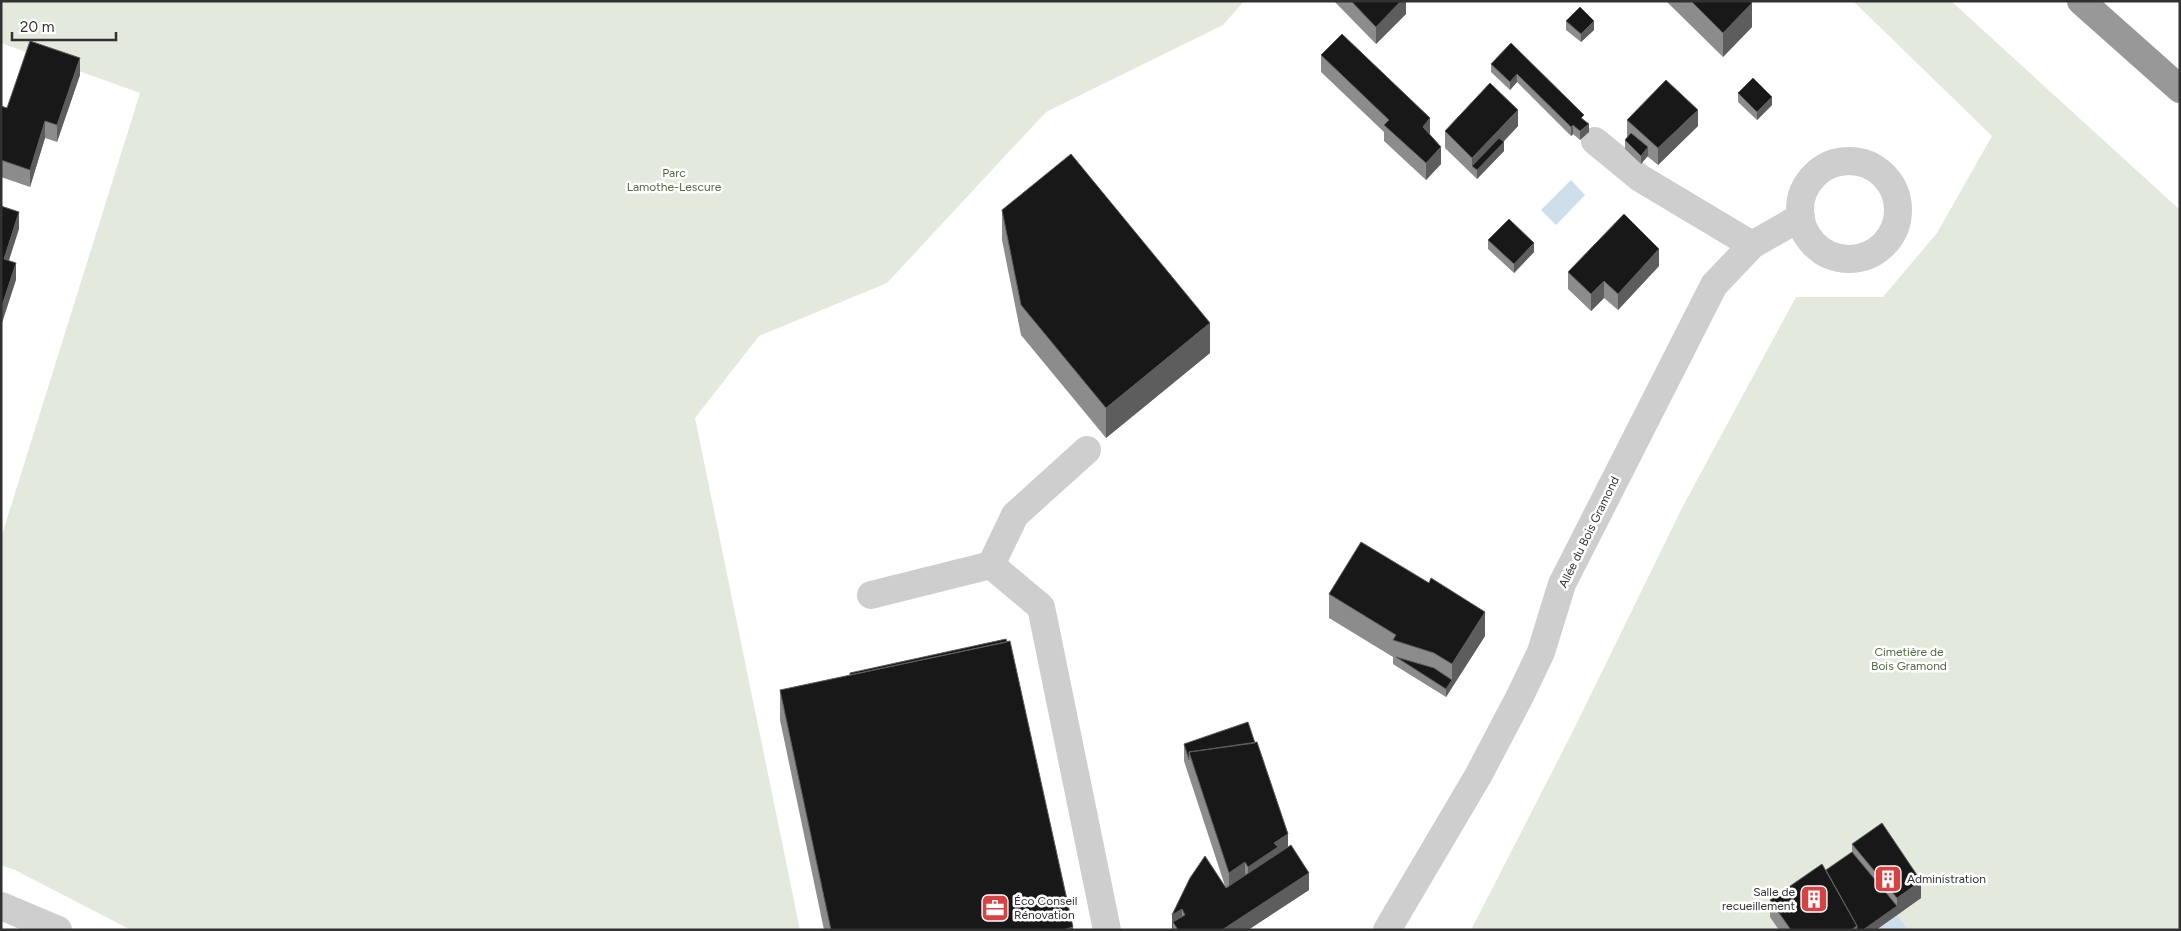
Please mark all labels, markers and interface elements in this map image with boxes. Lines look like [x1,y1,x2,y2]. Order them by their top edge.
scale bar [12,10,116,42]
text: 20 m [20,18,54,36]
park label: Parc Lamothe-Lescure [627,166,722,194]
street label: Allée du Bois Gramond [1556,474,1622,590]
park label: Cimetière de Bois Gramond [1871,645,1947,673]
building icon: Administration [1873,864,1903,894]
place label: Administration [1907,872,1986,886]
building icon: Salle de recueillement [1799,884,1829,914]
place label: Salle de recueillement [1722,885,1795,913]
office icon: Éco Conseil Rénovation [980,893,1010,923]
place label: Éco Conseil Rénovation [1014,894,1077,922]

